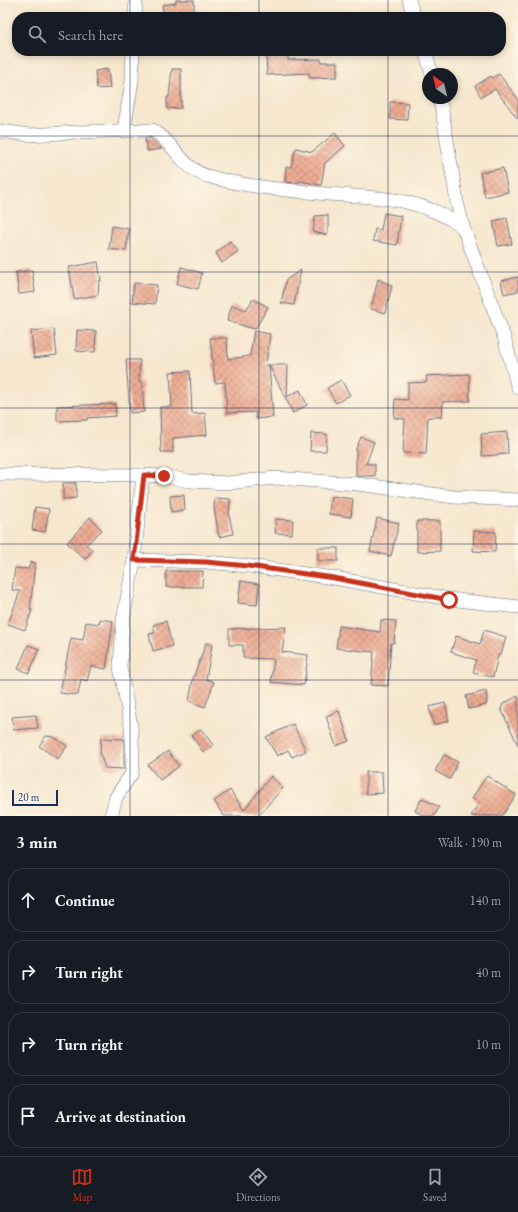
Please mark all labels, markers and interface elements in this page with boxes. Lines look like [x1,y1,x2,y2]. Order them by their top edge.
search box [12,12,506,56]
icon: search [26,23,48,45]
text: Search here [58,25,123,44]
north arrow [422,68,458,104]
route end [155,467,173,485]
route start [440,591,458,609]
scale bar [12,788,58,807]
text: 20 m [18,790,39,804]
text: 3 min [16,831,57,853]
text: Walk · 190 m [438,834,502,851]
icon: ahead [17,889,39,911]
text: Continue [55,891,115,910]
text: 140 m [470,892,501,909]
icon: right [17,961,39,983]
text: Turn right [55,963,123,982]
text: 40 m [476,964,501,981]
icon: right [17,1033,39,1055]
text: Turn right [55,1035,123,1054]
text: 10 m [476,1036,501,1053]
icon: arrive [17,1105,39,1127]
text: Arrive at destination [55,1107,186,1126]
tab: Map [71,1166,93,1204]
tab: Directions [236,1166,280,1204]
tab: Saved [423,1166,447,1204]

